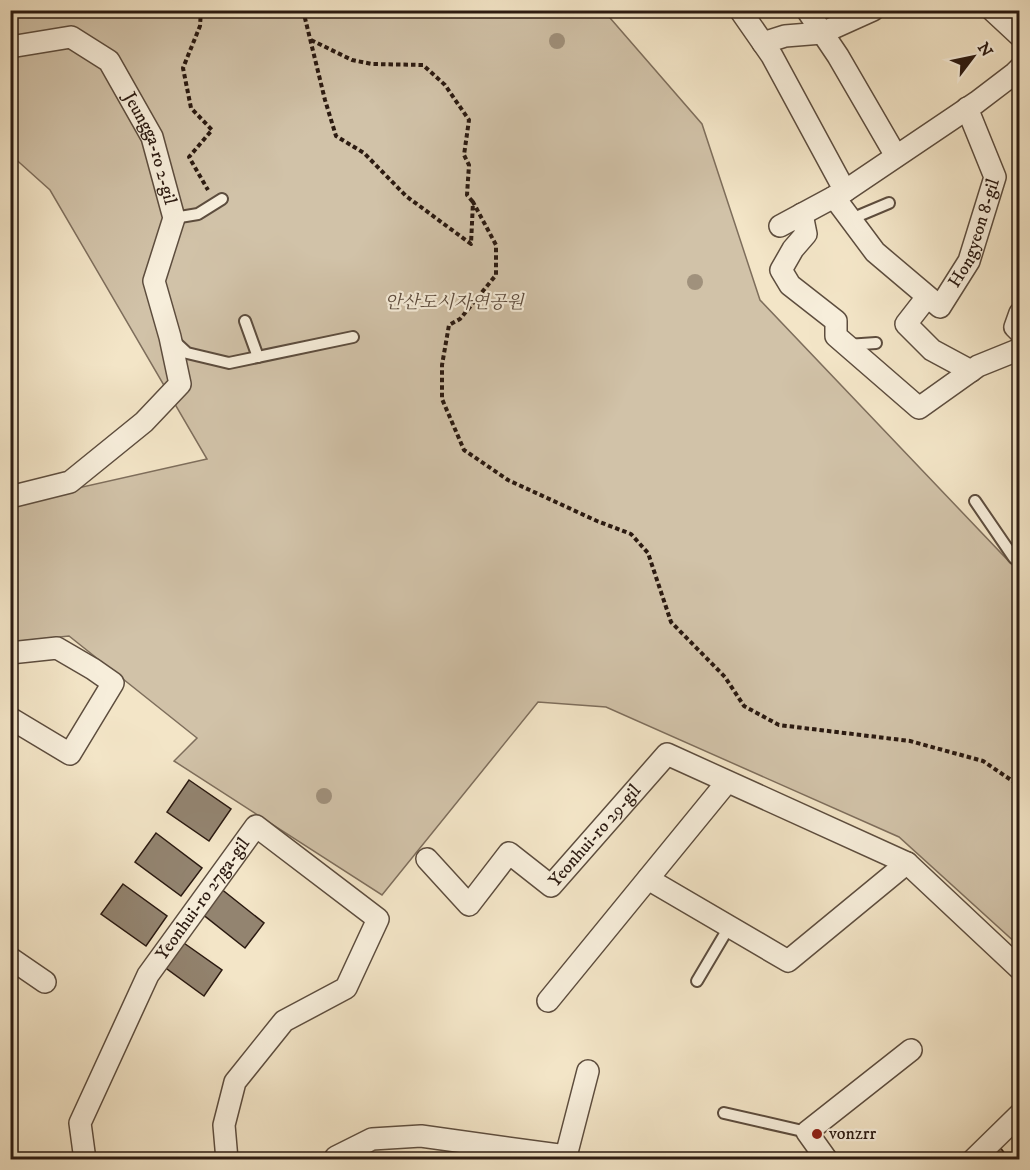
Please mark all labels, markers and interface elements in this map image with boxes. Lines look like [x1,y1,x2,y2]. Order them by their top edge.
north arrow [943,27,1003,87]
text: N [973,39,997,60]
street label: Jeungga-ro 2-gil [117,87,181,208]
street label: Hongyeon 8-gil [944,176,1005,292]
park label: 안산도시자연공원 [384,292,525,314]
street label: Yeonhui-ro 29-gil [544,780,646,892]
street label: Yeonhui-ro 27ga-gil [151,833,255,964]
place label: vonzrr [828,1123,877,1145]
marker: vonzrr [810,1127,824,1141]

